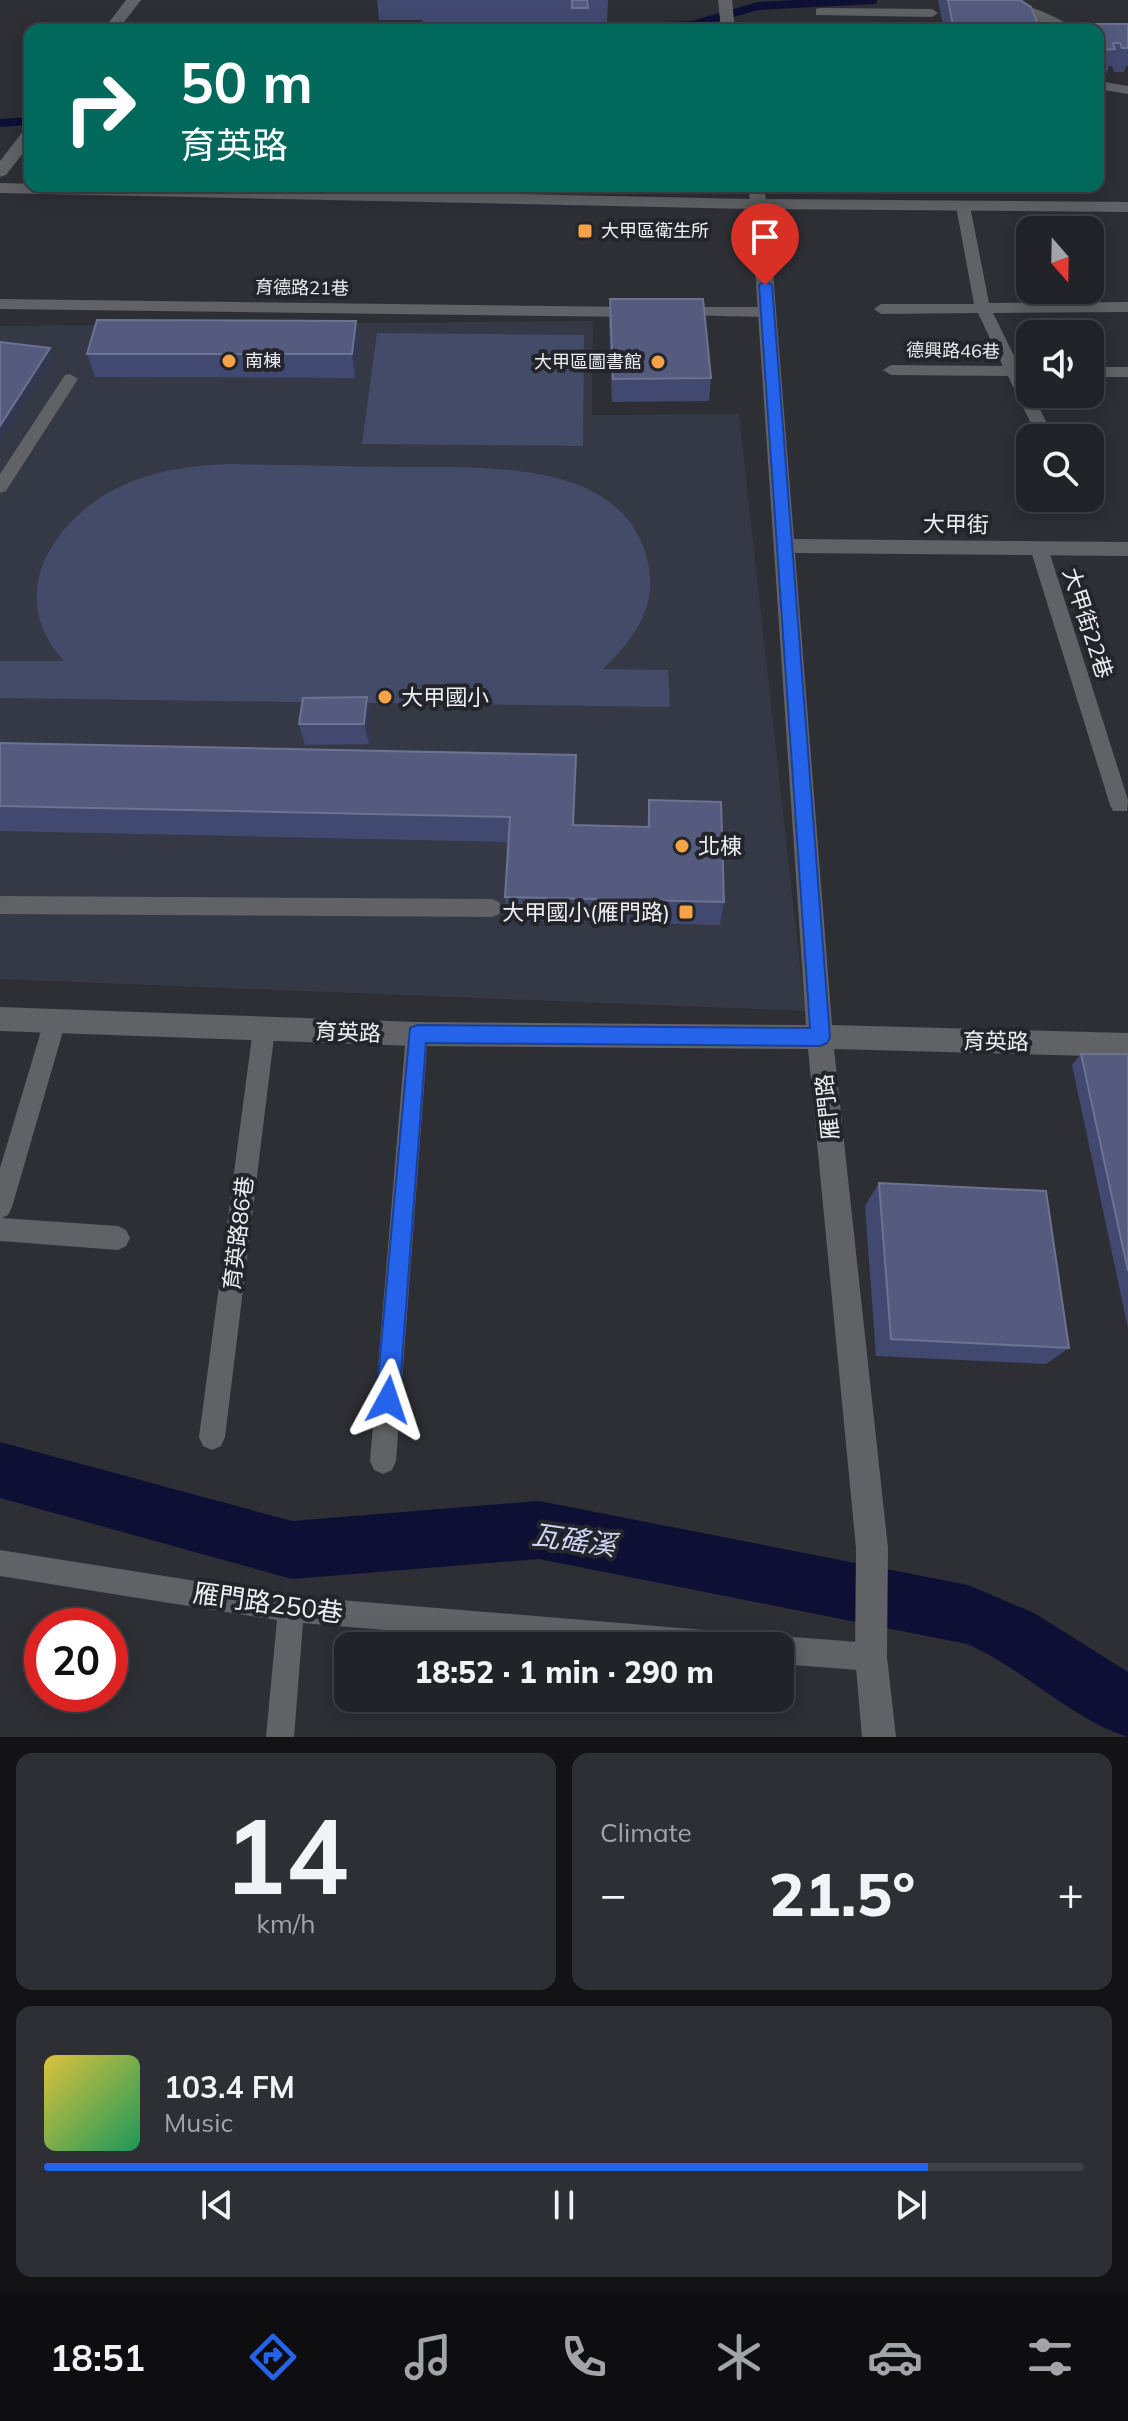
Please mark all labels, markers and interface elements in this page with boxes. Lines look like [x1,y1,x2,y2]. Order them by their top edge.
text: 50 m [180,47,313,117]
icon: right [48,56,152,160]
text: 育英路 [180,122,288,167]
pin [731,203,799,285]
icon: arrive [743,215,787,259]
north arrow [1016,216,1104,304]
map controls [1016,216,1104,512]
place label: 大甲區衛生所 [601,219,709,242]
marker: 大甲區衛生所 [576,222,594,240]
street label: 育德路21巷 [255,275,349,300]
button: sound [1016,320,1104,408]
street label: 德興路46巷 [906,338,1000,363]
place label: 南棟 [245,349,281,372]
place label: 大甲區圖書館 [534,350,642,373]
marker: 南棟 [220,352,238,370]
marker: 大甲區圖書館 [649,353,667,371]
button: search [1016,424,1104,512]
street label: 大甲街 [923,509,989,539]
street label: 大甲街22巷 [1057,564,1119,682]
place label: 大甲國小 [401,683,489,711]
marker: 大甲國小 [376,688,394,706]
place label: 北棟 [698,832,742,860]
marker: 北棟 [673,837,691,855]
place label: 大甲國小(雁門路) [502,898,670,926]
marker: 大甲國小(雁門路) [677,903,695,921]
street label: 育英路 [315,1017,381,1047]
street label: 育英路 [963,1026,1029,1056]
street label: 雁門路 [810,1073,844,1141]
street label: 育英路86巷 [217,1175,259,1291]
position arrow [346,1358,430,1442]
water label: 瓦磘溪 [530,1516,622,1563]
street label: 雁門路250巷 [191,1576,345,1629]
speed limit sign: 20 [24,1608,128,1712]
text: 18:52 · 1 min · 290 m [414,1653,714,1691]
text: 14 [224,1789,348,1920]
text: Climate [600,1816,692,1849]
text: 21.5° [769,1856,915,1931]
text: − [600,1866,626,1921]
text: + [1058,1866,1084,1921]
text: km/h [257,1907,315,1940]
text: 103.4 FM [164,2068,295,2106]
text: Music [164,2106,233,2139]
icon: previous [195,2183,239,2227]
icon: pause [542,2183,586,2227]
icon: next [889,2183,933,2227]
icon: directions [245,2329,301,2385]
icon: music [400,2329,456,2385]
icon: phone [556,2329,612,2385]
icon: climate [711,2329,767,2385]
icon: car [867,2329,923,2385]
icon: filters [1022,2329,1078,2385]
text: 18:51 [50,2335,145,2380]

